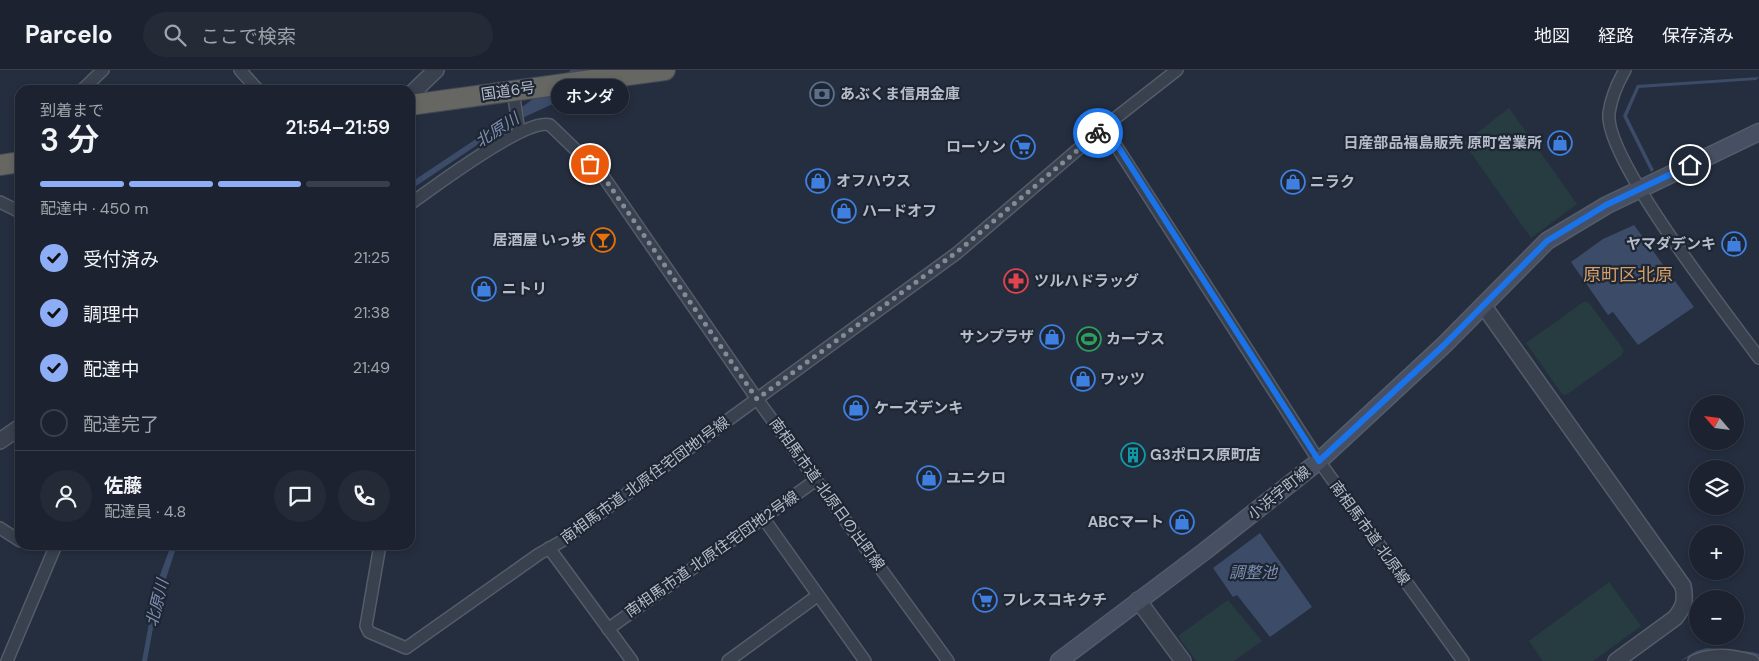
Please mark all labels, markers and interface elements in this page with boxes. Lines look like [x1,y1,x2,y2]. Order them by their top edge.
search box [143,12,493,57]
text: Parcelo [25,19,113,50]
icon: search [161,21,189,49]
text: ここで検索 [201,24,296,49]
text: 地図 [1534,24,1570,48]
text: 経路 [1598,24,1634,48]
text: 保存済み [1662,24,1734,48]
street label: 国道6号 [480,77,536,105]
callout: ホンダ [551,79,629,114]
bank icon: あぶくま信用金庫 [809,81,835,107]
place label: あぶくま信用金庫 [840,84,960,104]
text: ホンダ [566,86,614,107]
text: 到着まで [40,100,104,121]
water label: 北原川 [471,107,525,152]
courier [1073,108,1123,158]
text: 21:54–21:59 [286,115,390,140]
text: 3 分 [40,119,99,161]
icon: bike [1084,119,1112,147]
shop icon: 日産部品福島販売 原町営業所 [1547,130,1573,156]
place label: 日産部品福島販売 原町営業所 [1343,133,1542,153]
supermarket icon: ローソン [1010,134,1036,160]
place label: ローソン [946,137,1006,157]
pin [569,143,611,185]
pin [1669,144,1711,186]
icon: bag [576,150,604,178]
icon: home [1676,151,1704,179]
shop icon: オフハウス [805,168,831,194]
shop icon: ニラク [1280,169,1306,195]
place label: オフハウス [836,171,911,191]
place label: ニラク [1310,172,1355,192]
text: 配達中 · 450 m [40,198,149,219]
shop icon: ハードオフ [831,198,857,224]
place label: ハードオフ [862,201,937,221]
bar icon: 居酒屋 いっ歩 [590,227,616,253]
place label: 居酒屋 いっ歩 [492,230,586,250]
shop icon: ヤマダデンキ [1721,231,1747,257]
place label: ヤマダデンキ [1626,234,1716,254]
icon: check [40,244,68,272]
text: 受付済み [83,247,159,272]
text: 21:25 [354,247,390,268]
district label: 原町区北原 [1583,263,1673,287]
pharmacy icon: ツルハドラッグ [1003,268,1029,294]
place label: ツルハドラッグ [1034,271,1139,291]
shop icon: ニトリ [471,276,497,302]
place label: ニトリ [502,279,547,299]
icon: check [40,299,68,327]
text: 調理中 [83,302,140,327]
text: 21:38 [353,302,390,323]
shop icon: サンプラザ [1039,324,1065,350]
sports icon: カーブス [1076,326,1102,352]
place label: サンプラザ [959,327,1034,347]
place label: カーブス [1106,329,1165,349]
icon: check [40,354,68,382]
text: 配達中 [83,357,140,382]
text: 21:49 [353,357,390,378]
shop icon: ワッツ [1070,366,1096,392]
place label: ワッツ [1100,369,1145,389]
shop icon: ケーズデンキ [843,395,869,421]
north arrow [1689,395,1744,450]
map controls [1689,395,1744,645]
place label: ケーズデンキ [874,398,963,418]
text: 配達完了 [83,412,159,437]
street label: 南相馬市道 北原住宅団地1号線 [557,412,733,548]
street label: 南相馬市道 北原日の出町線 [765,414,889,574]
building icon: G3ポロス原町店 [1120,442,1146,468]
place label: G3ポロス原町店 [1150,445,1261,465]
button: layers [1689,460,1744,515]
street label: 小浜字町線 [1244,462,1314,524]
shop icon: ユニクロ [916,465,942,491]
place label: ユニクロ [946,468,1006,488]
button: person [40,470,92,522]
button: chat [274,470,326,522]
button: phone [338,470,390,522]
text: 佐藤 [104,473,142,498]
street label: 南相馬市道 北原線 [1325,477,1415,589]
street label: 南相馬市道 北原住宅団地2号線 [621,486,803,622]
text: 配達員 · 4.8 [104,501,186,522]
shop icon: ABCマート [1169,509,1195,535]
place label: ABCマート [1088,512,1164,532]
button: + [1689,525,1744,580]
water label: 調整池 [1229,562,1279,583]
water label: 北原川 [141,575,173,629]
supermarket icon: フレスコキクチ [972,587,998,613]
place label: フレスコキクチ [1002,590,1107,610]
button: − [1689,590,1744,645]

